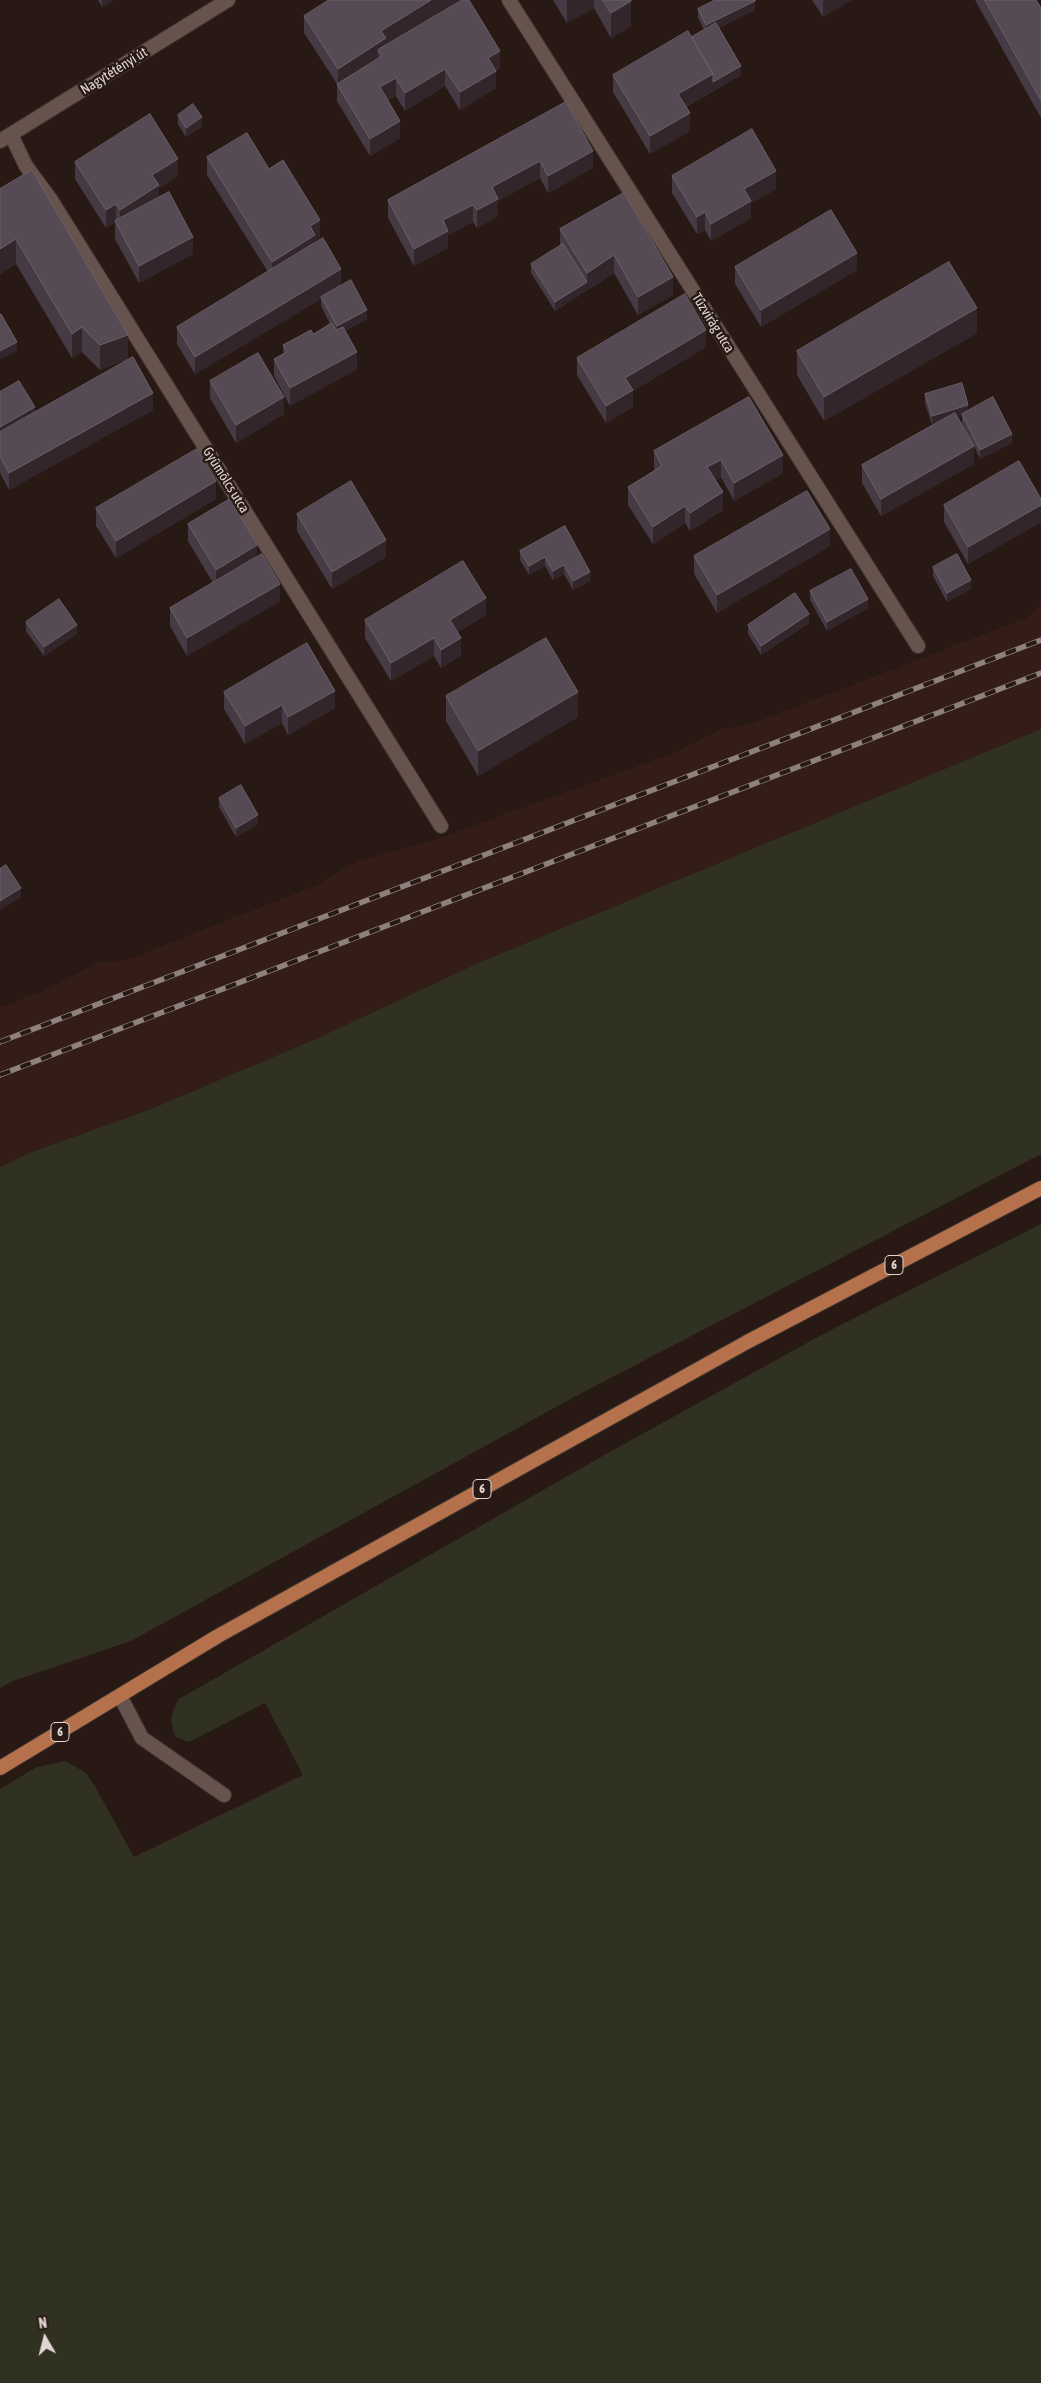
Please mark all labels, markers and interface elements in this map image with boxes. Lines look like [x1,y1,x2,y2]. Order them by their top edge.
street label: Nagytétényi út [78,44,150,98]
street label: Tűzvirág utca [688,290,738,356]
street label: Gyümölcs utca [199,444,253,516]
road number: 6 [885,1256,903,1274]
road number: 6 [473,1480,491,1498]
road number: 6 [51,1722,69,1741]
north arrow [20,2313,70,2363]
text: N [38,2315,48,2332]

